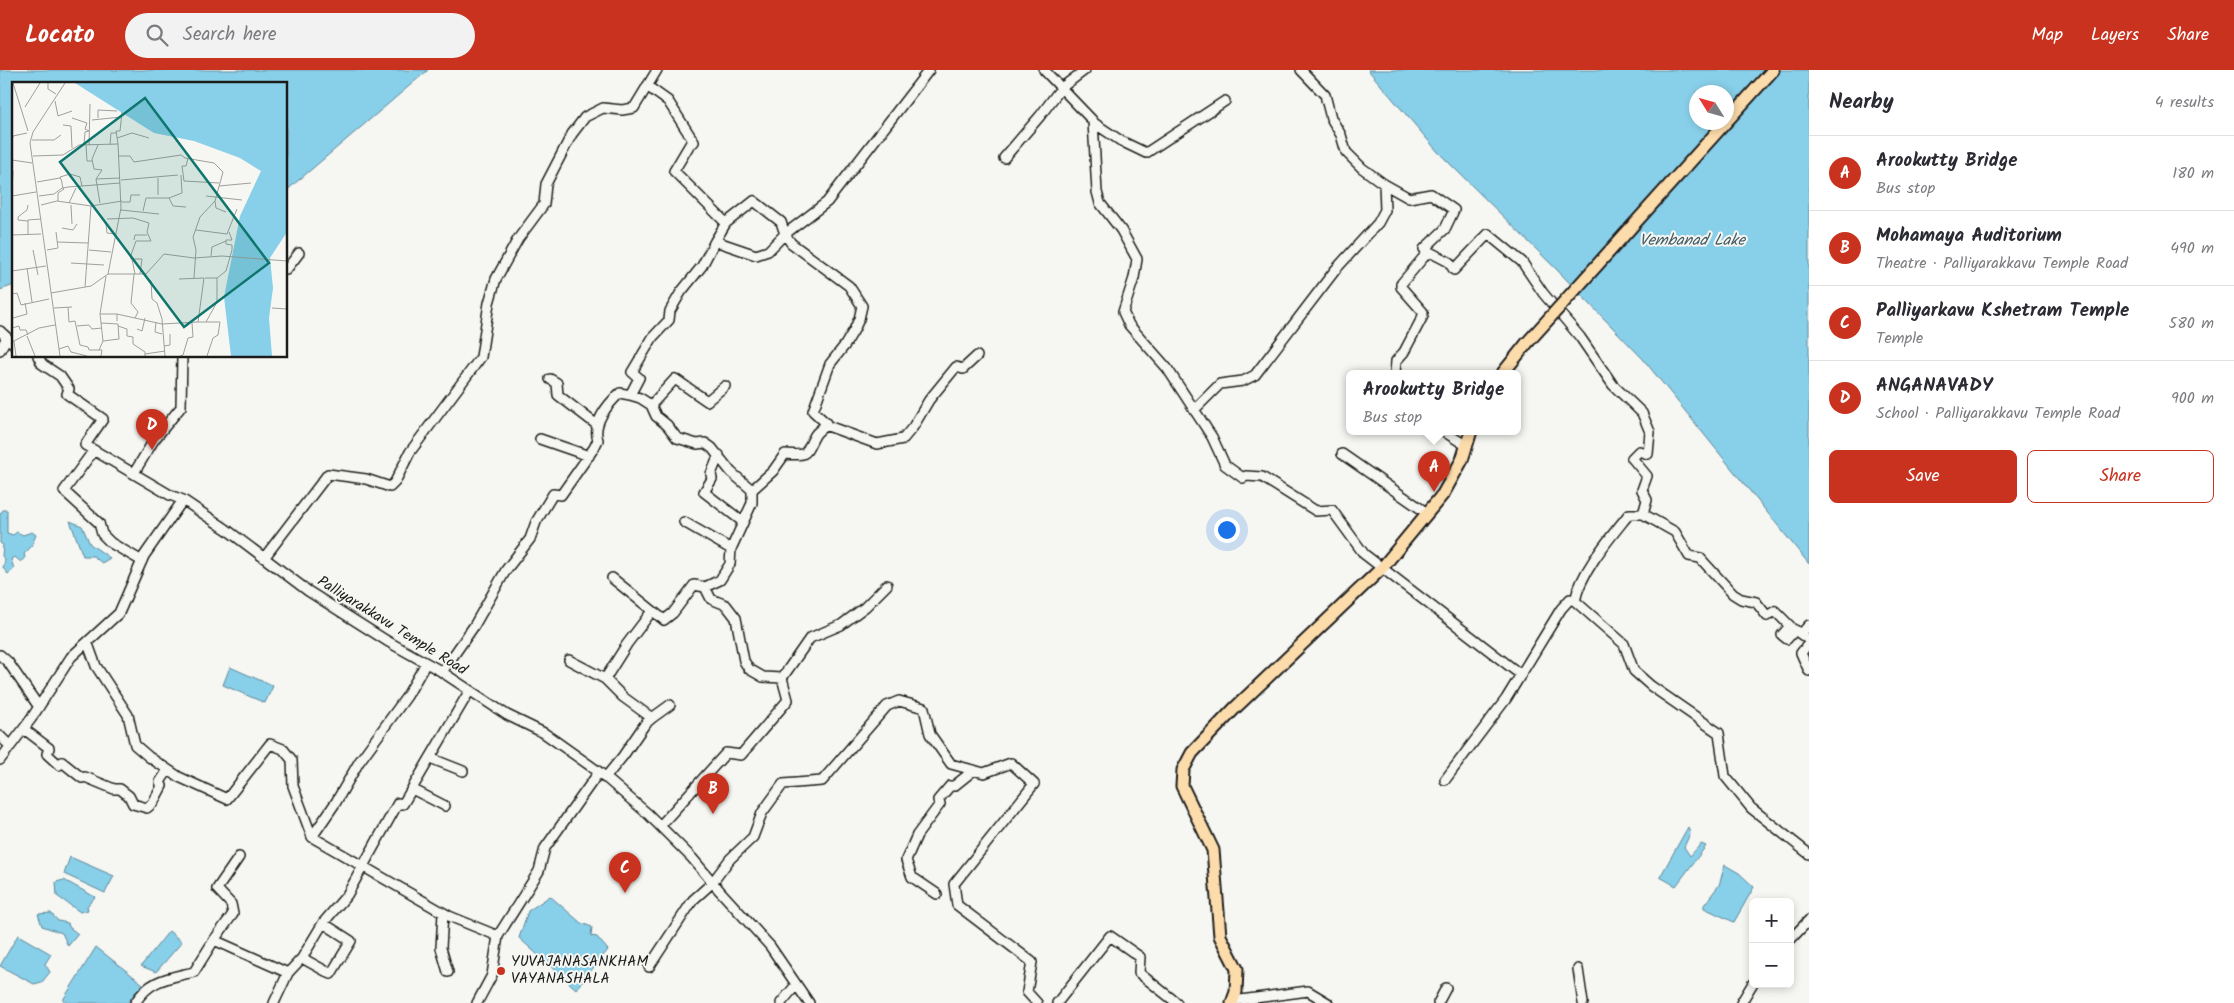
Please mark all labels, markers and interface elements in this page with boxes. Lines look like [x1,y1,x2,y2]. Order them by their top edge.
search box [125,13,475,58]
text: Locato [25,16,95,55]
text: Search here [183,20,276,50]
icon: search [143,21,171,49]
text: Map [2032,21,2063,50]
text: Layers [2091,21,2139,50]
text: Share [2167,21,2209,50]
inset map [12,82,288,358]
north arrow [1689,85,1734,130]
text: Nearby [1829,86,1894,119]
text: 4 results [2155,90,2214,115]
text: Arookutty Bridge [1876,146,2017,176]
text: A [1840,161,1850,186]
text: 180 m [2172,161,2214,186]
text: Bus stop [1876,176,1935,201]
text: Mohamaya Auditorium [1876,221,2062,251]
water label: Vembanad Lake [1639,228,1747,253]
text: B [1840,236,1850,261]
text: 490 m [2170,236,2214,261]
text: Theatre · Palliyarakkavu Temple Road [1876,251,2128,276]
text: Palliyarkavu Kshetram Temple [1876,296,2129,326]
text: C [1840,311,1850,336]
text: 580 m [2169,311,2214,336]
text: Temple [1876,326,1923,351]
popup [1346,370,1521,435]
text: ANGANAVADY [1876,371,1993,401]
text: Arookutty Bridge [1363,375,1504,405]
text: D [1840,386,1850,411]
text: 900 m [2171,386,2214,411]
text: School · Palliyarakkavu Temple Road [1876,401,2120,426]
text: Bus stop [1363,405,1422,430]
pin: D [136,409,168,450]
button: Save [1829,450,2017,503]
button: Share [2027,450,2214,503]
pin: A [1418,451,1450,492]
your location [1214,517,1240,543]
street label: Palliyarakkavu Temple Road [312,570,472,682]
pin: B [697,773,729,814]
pin: C [609,852,641,893]
map controls [1749,898,1794,988]
button: + [1749,898,1794,943]
button: − [1749,943,1794,988]
place label: YUVAJANASANKHAM VAYANASHALA [511,950,648,991]
marker: YUVAJANASANKHAM VAYANASHALA [495,965,507,977]

